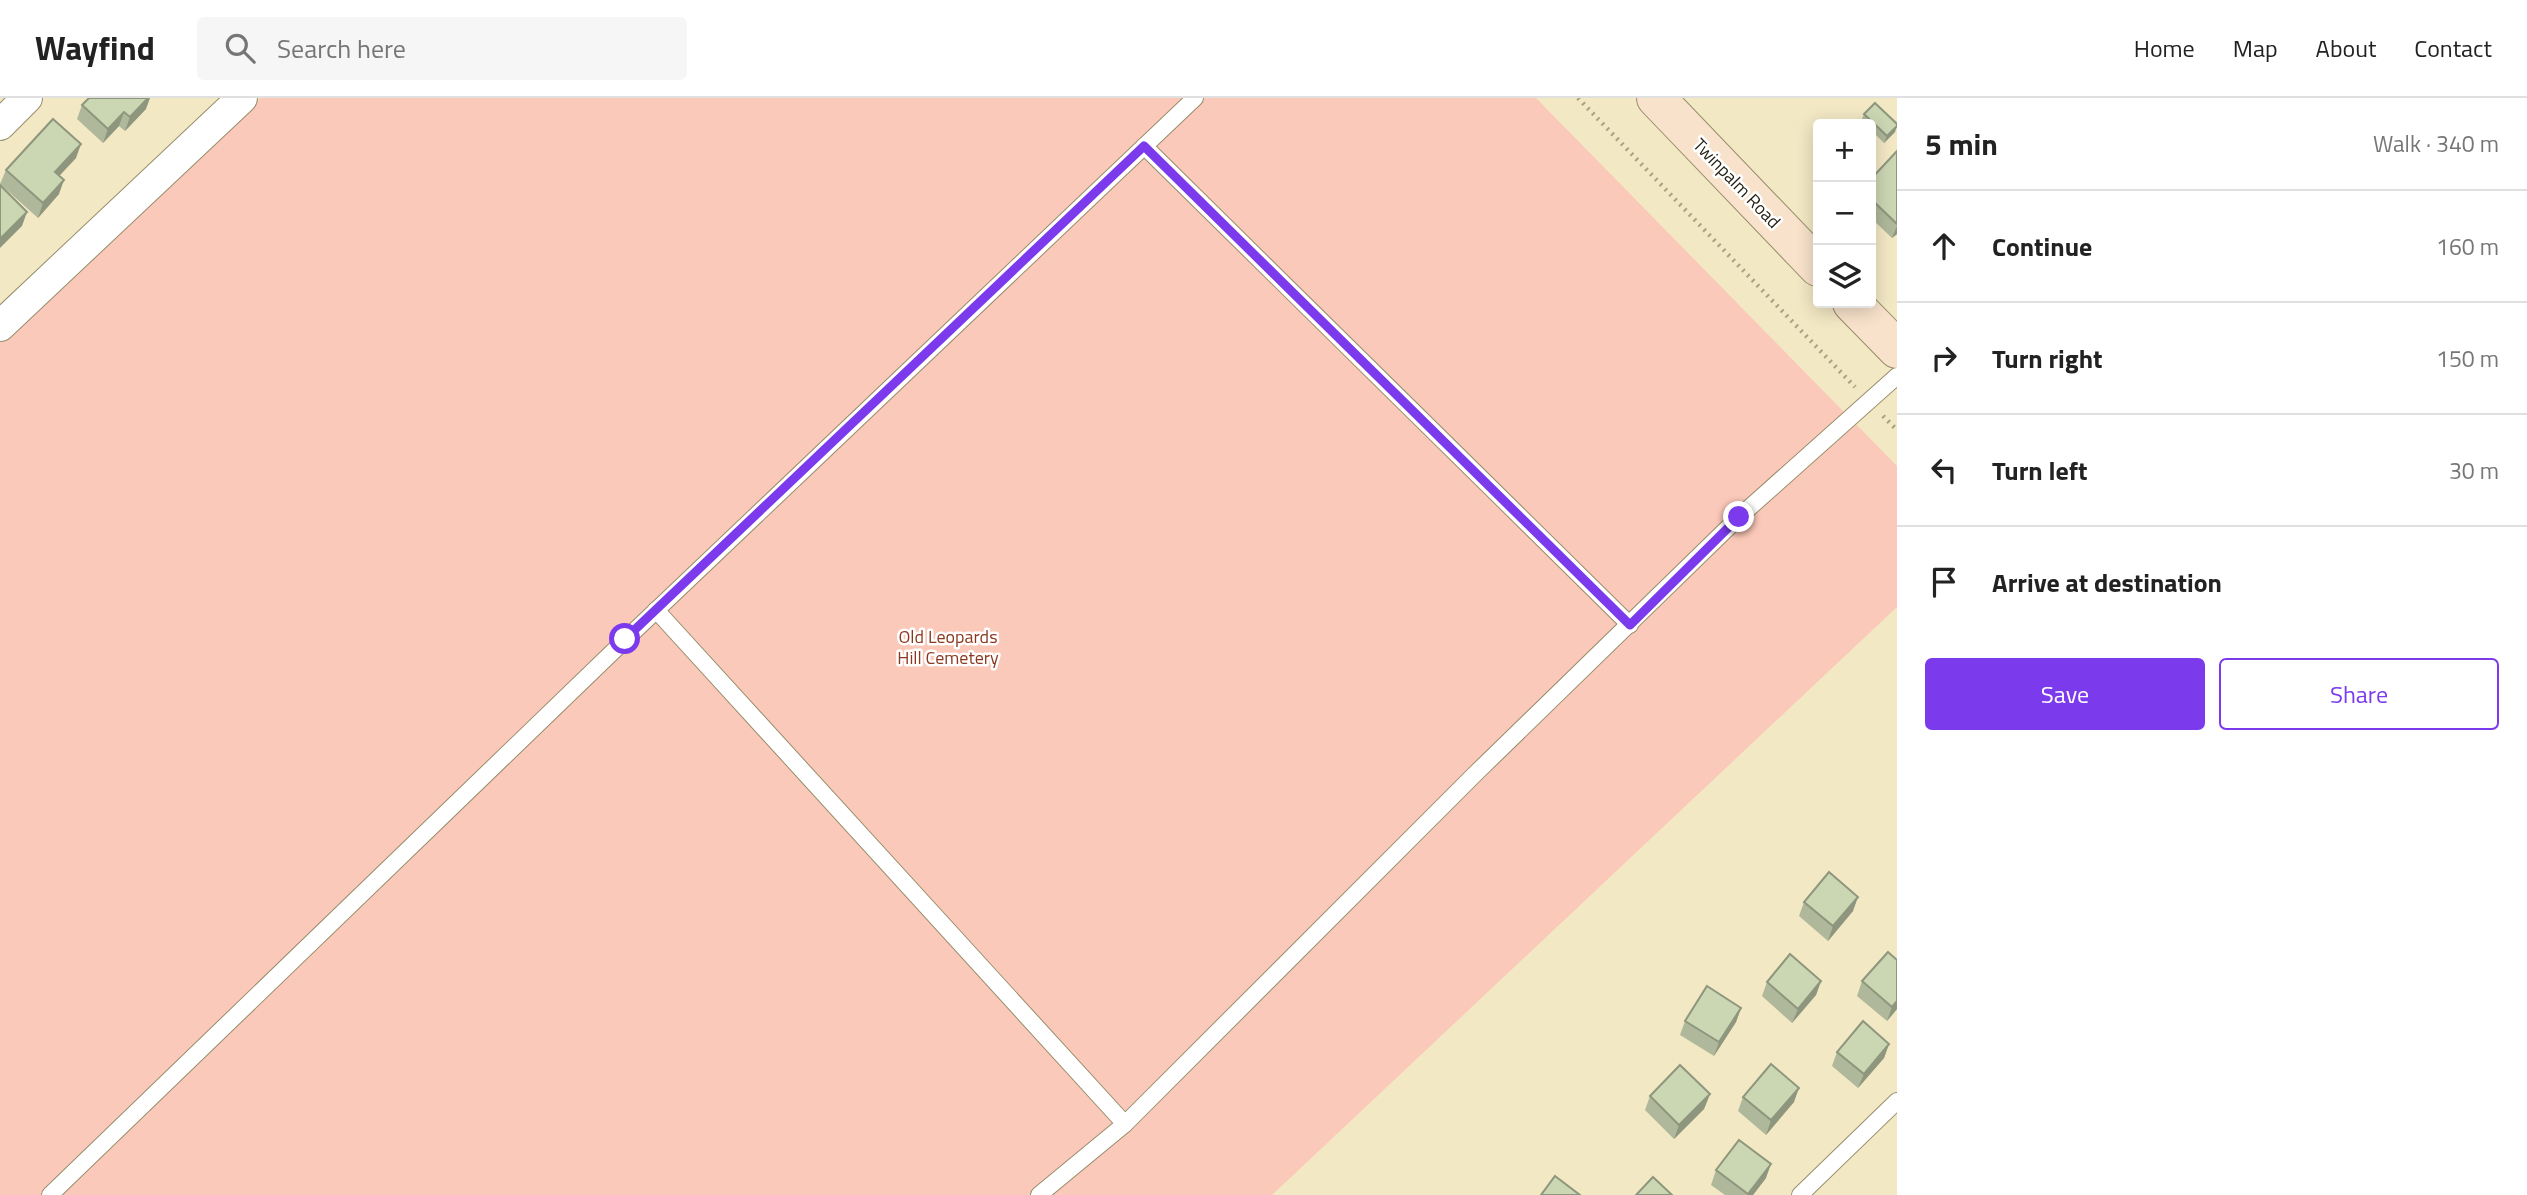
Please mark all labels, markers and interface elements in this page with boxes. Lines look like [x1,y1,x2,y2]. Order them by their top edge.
search box [197,17,687,80]
text: Wayfind [35,23,155,73]
icon: search [221,29,259,67]
text: Search here [277,29,406,68]
text: Home [2134,30,2195,66]
text: Map [2233,30,2278,66]
text: About [2316,30,2376,66]
text: Contact [2414,30,2492,66]
map controls [1813,119,1876,308]
button: + [1813,119,1876,182]
text: 5 min [1925,121,1998,167]
text: Walk · 340 m [2373,126,2499,161]
street label: Twinpalm Road [1687,132,1787,234]
button: − [1813,182,1876,245]
icon: ahead [1925,227,1963,265]
text: Continue [1992,227,2092,266]
text: 160 m [2436,229,2499,264]
button: layers [1813,245,1876,308]
icon: right [1925,339,1963,377]
text: Turn right [1992,339,2103,378]
text: 150 m [2436,341,2499,376]
icon: left [1925,451,1963,489]
text: Turn left [1992,451,2087,490]
text: 30 m [2449,453,2499,488]
route end [1723,501,1754,532]
icon: arrive [1925,563,1963,601]
text: Arrive at destination [1992,563,2222,602]
route start [609,623,640,654]
park label: Old Leopards Hill Cemetery [897,623,999,671]
button: Save [1925,658,2205,730]
button: Share [2219,658,2499,730]

